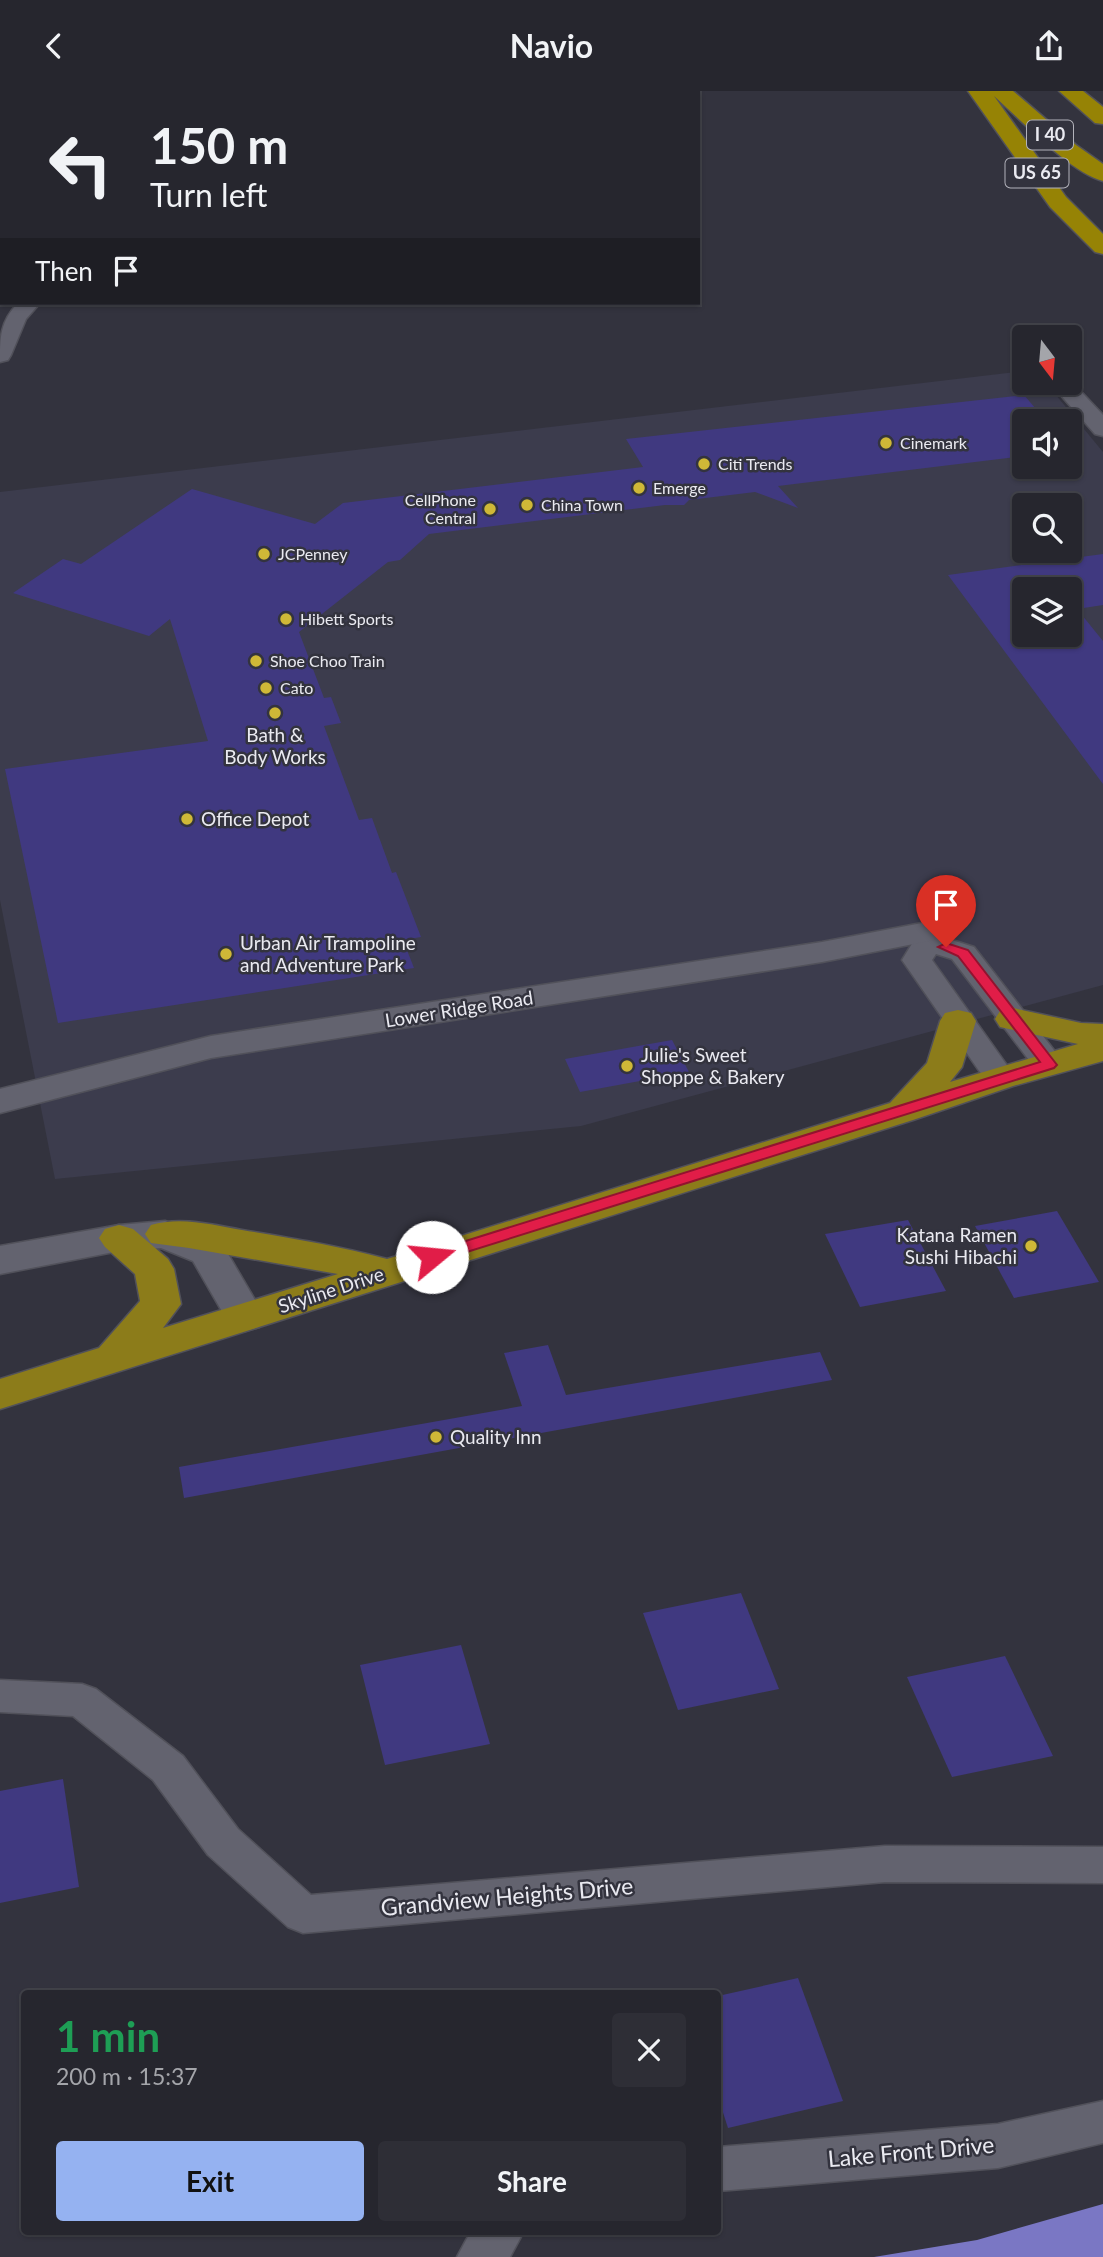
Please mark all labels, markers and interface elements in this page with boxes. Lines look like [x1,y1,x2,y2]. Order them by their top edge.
text: Navio [510,26,593,65]
icon: back [35,27,73,65]
icon: share [1030,27,1068,65]
text: 150 m [150,116,288,174]
icon: left [35,119,126,210]
road number: I 40 [1027,120,1073,149]
road number: US 65 [1006,159,1068,187]
text: Turn left [150,175,267,214]
icon: arrive [107,252,145,290]
text: Then [35,255,93,287]
north arrow [1012,325,1082,395]
map controls [1012,325,1082,647]
button: sound [1012,409,1082,479]
place label: Cinemark [900,433,968,452]
marker: Cinemark [878,435,894,451]
place label: Citi Trends [718,454,793,473]
marker: Citi Trends [696,456,712,472]
place label: Emerge [653,478,706,497]
marker: Emerge [631,480,647,496]
place label: CellPhone Central [405,490,476,527]
button: search [1012,493,1082,563]
place label: China Town [541,495,623,514]
marker: China Town [519,497,535,513]
marker: CellPhone Central [482,501,498,517]
place label: JCPenney [278,544,348,563]
marker: JCPenney [256,546,272,562]
button: layers [1012,577,1082,647]
place label: Hibett Sports [300,609,393,628]
marker: Hibett Sports [278,611,294,627]
place label: Shoe Choo Train [270,651,385,670]
marker: Shoe Choo Train [248,653,264,669]
place label: Cato [280,678,313,697]
marker: Cato [258,680,274,696]
marker: Bath & Body Works [267,705,283,721]
place label: Bath & Body Works [224,723,326,768]
place label: Office Depot [201,807,309,830]
marker: Office Depot [179,811,195,827]
pin [916,875,976,947]
icon: arrive [927,886,965,924]
place label: Urban Air Trampoline and Adventure Park [240,931,416,976]
marker: Urban Air Trampoline and Adventure Park [218,946,234,962]
street label: Lower Ridge Road [383,985,535,1032]
place label: Julie's Sweet Shoppe & Bakery [641,1043,785,1088]
marker: Julie's Sweet Shoppe & Bakery [619,1058,635,1074]
position arrow [395,1220,469,1294]
place label: Katana Ramen Sushi Hibachi [897,1223,1017,1268]
marker: Katana Ramen Sushi Hibachi [1023,1238,1039,1254]
street label: Skyline Drive [275,1262,386,1317]
place label: Quality Inn [450,1425,542,1448]
marker: Quality Inn [428,1429,444,1445]
street label: Grandview Heights Drive [380,1871,634,1921]
text: 1 min [56,2011,160,2061]
button: close [612,2013,686,2087]
text: 200 m · 15:37 [56,2062,198,2090]
street label: Lake Front Drive [827,2130,995,2172]
button: Exit [56,2141,364,2221]
button: Share [378,2141,686,2221]

